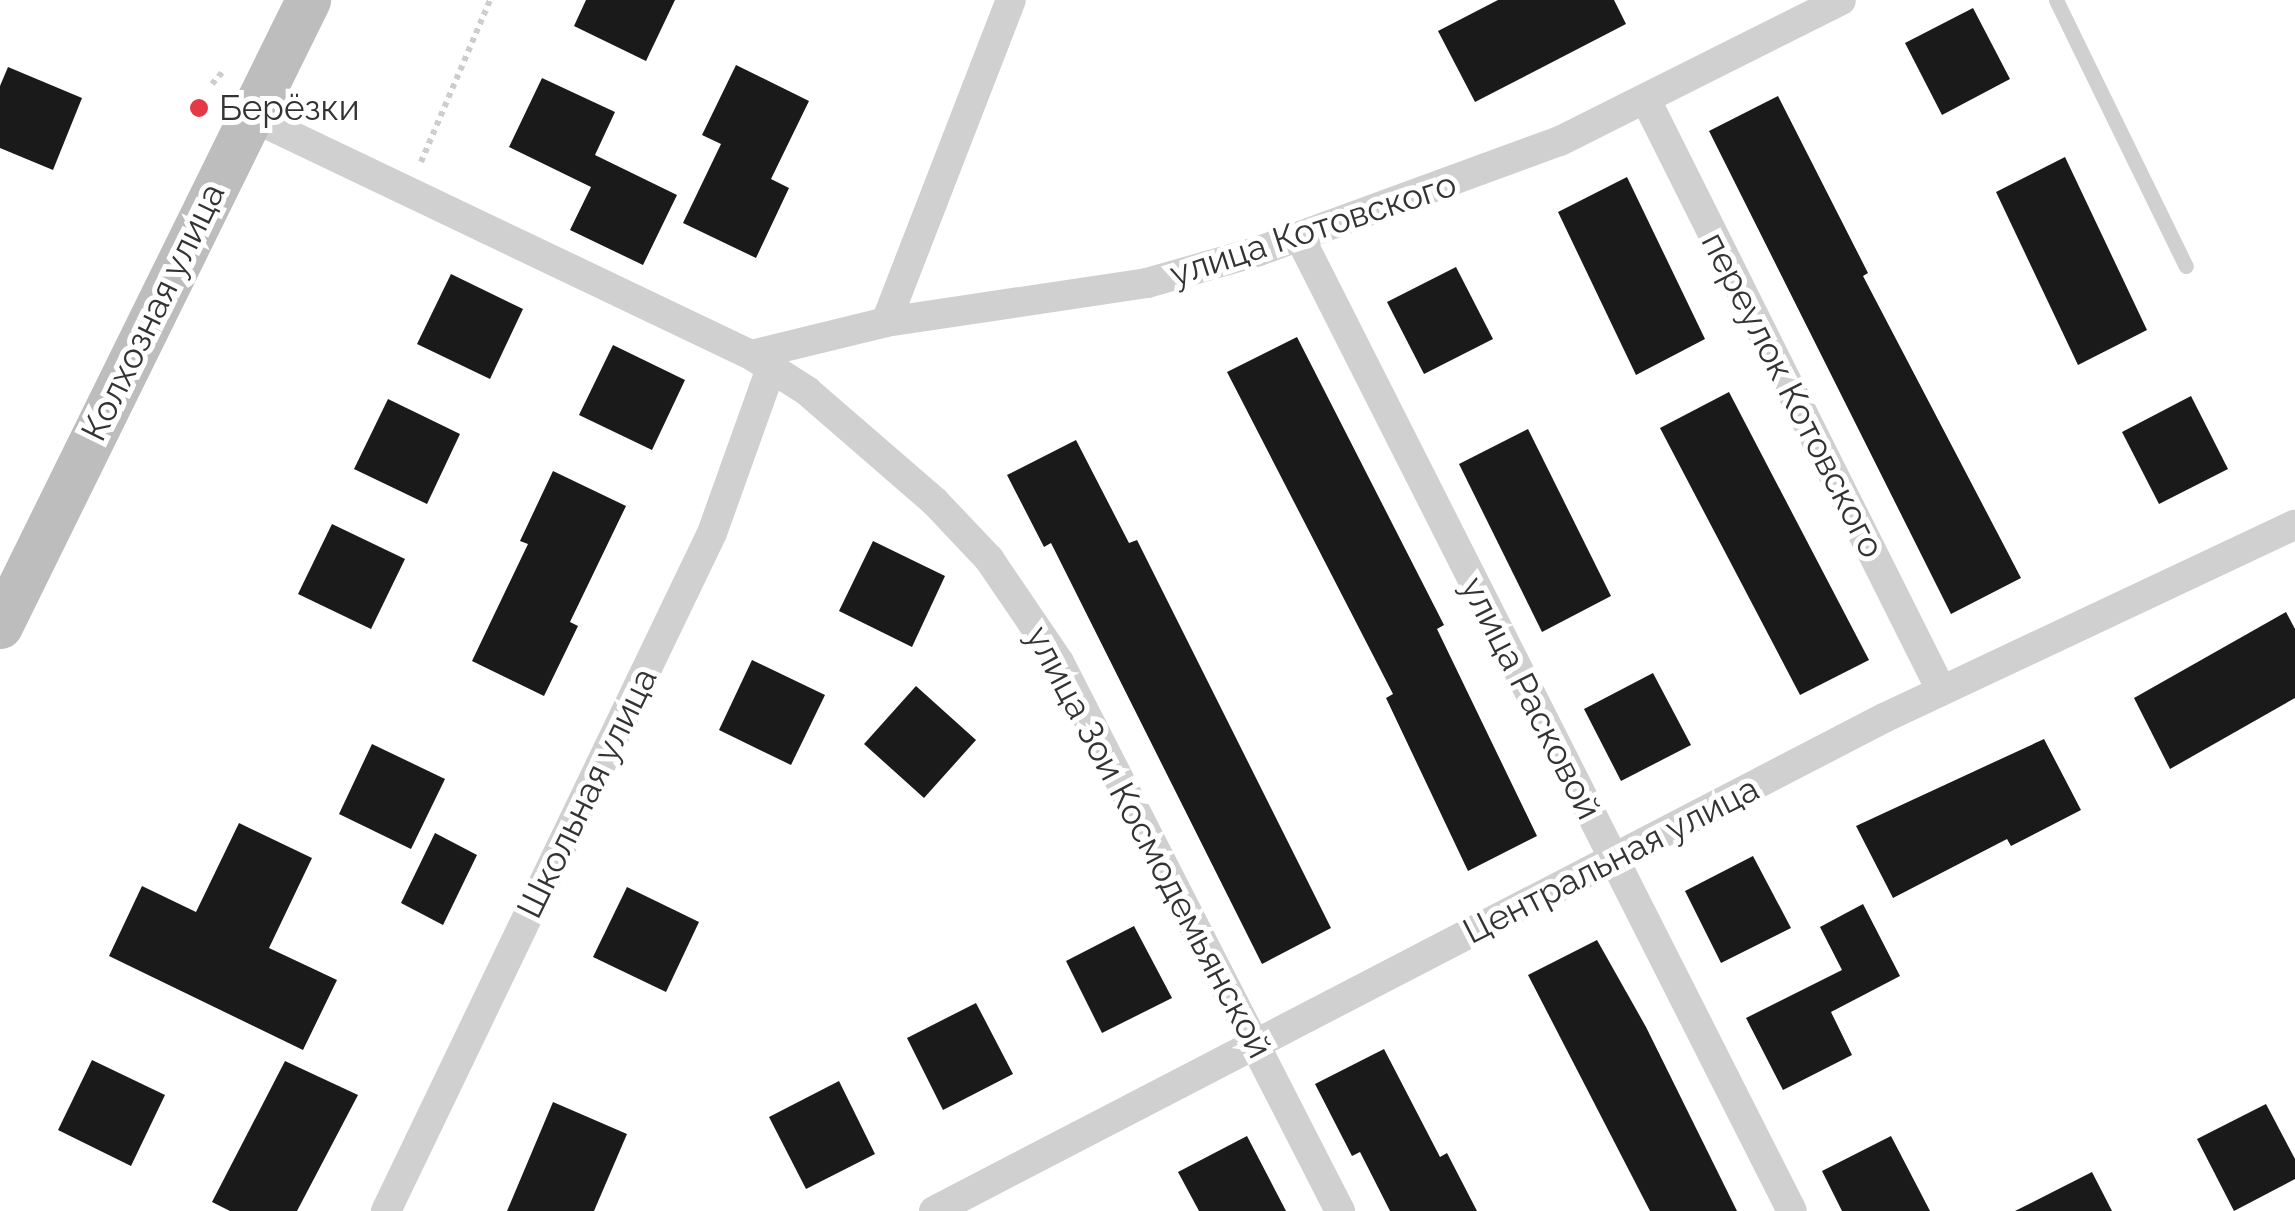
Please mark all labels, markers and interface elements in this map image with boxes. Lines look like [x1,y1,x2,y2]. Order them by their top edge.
place label: Берёзки [219,87,360,129]
marker: Берёзки [188,97,210,119]
street label: улица Котовского [1165,163,1461,295]
street label: Колхозная улица [72,176,234,448]
street label: переулок Котовского [1693,225,1893,565]
street label: улица Расковой [1452,570,1610,826]
street label: улица Зои Космодемьянской [1017,619,1281,1065]
street label: Школьная улица [508,661,666,925]
street label: Центральная улица [1456,767,1766,953]

